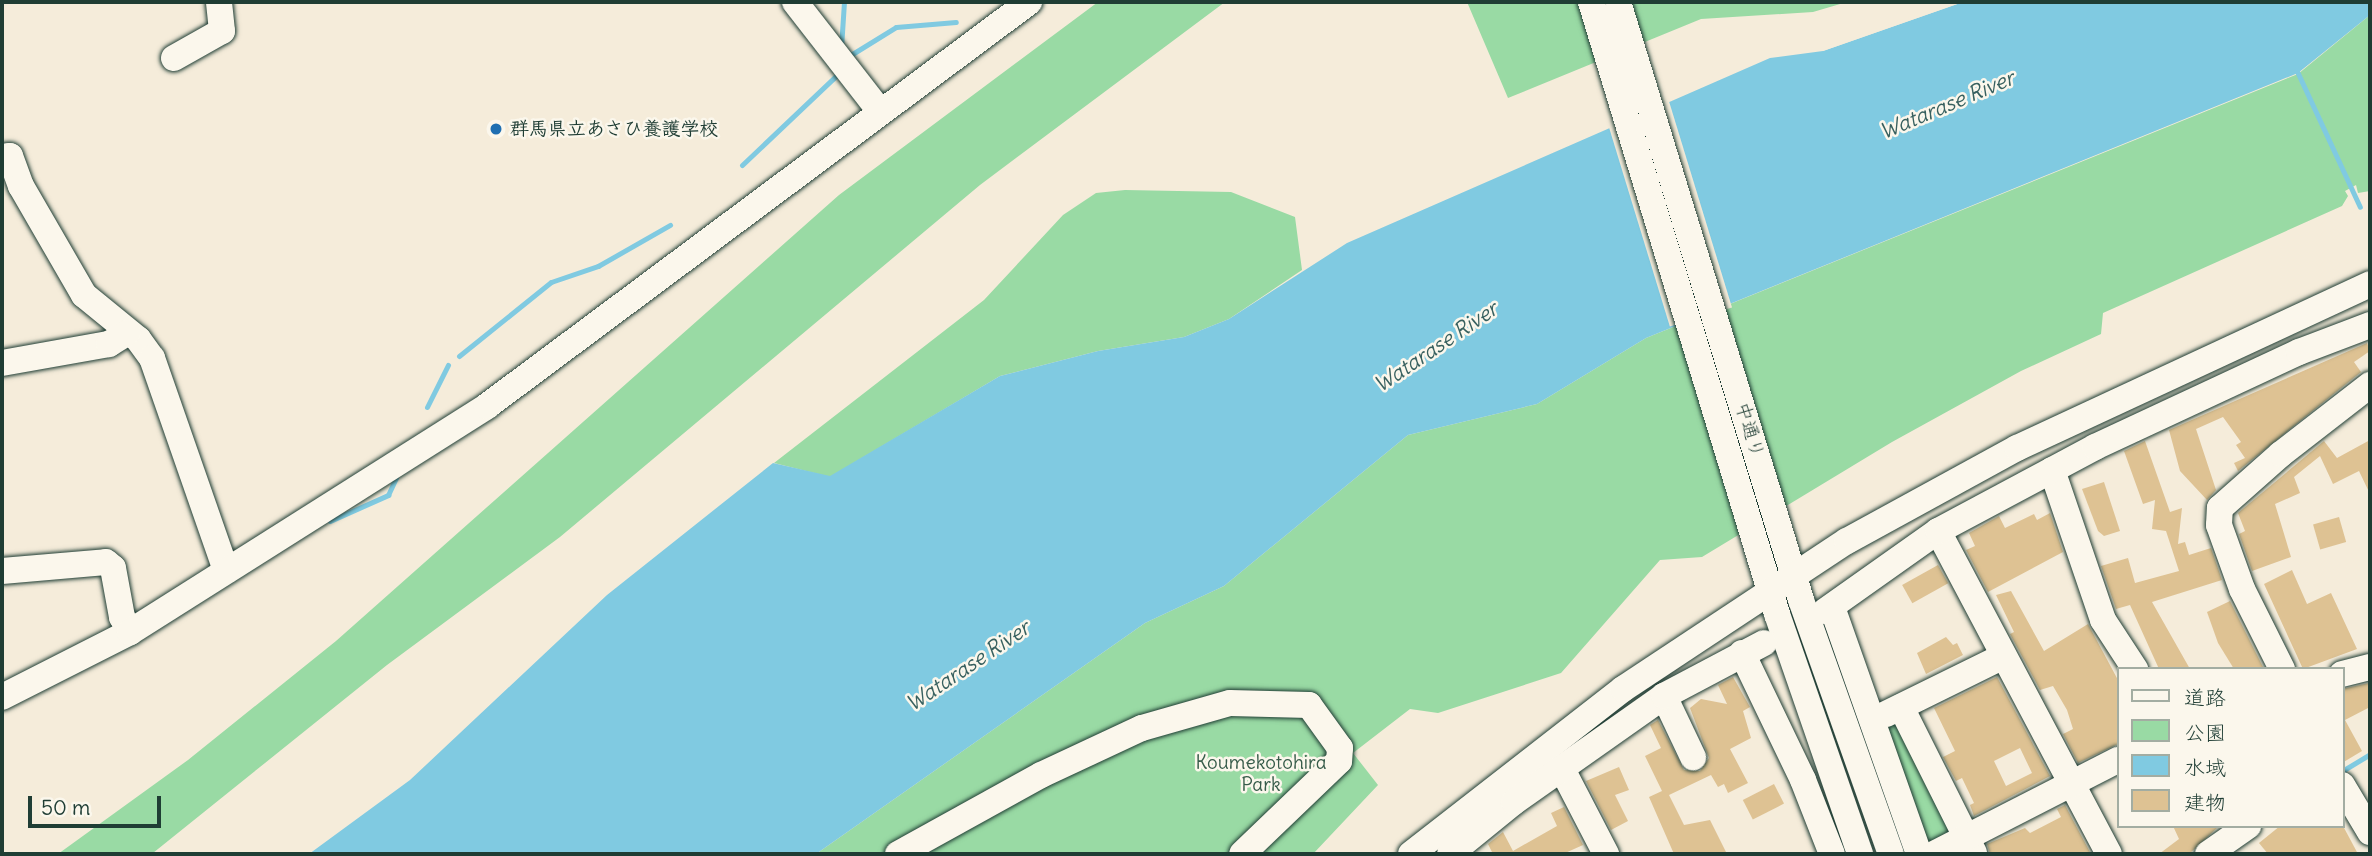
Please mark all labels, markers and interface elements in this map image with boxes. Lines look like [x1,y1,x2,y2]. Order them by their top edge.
water label: Watarase River [1876,65,2018,145]
place label: 群馬県立あさひ養護学校 [510,118,719,140]
marker: 群馬県立あさひ養護学校 [488,121,504,137]
water label: Watarase River [1369,296,1503,398]
street label: 中通り [1731,399,1769,461]
water label: Watarase River [901,615,1035,717]
legend [2116,667,2344,828]
text: 道路 [2184,684,2226,711]
text: 公園 [2184,719,2226,746]
park label: Koumekotohira Park [1195,752,1327,796]
text: 水域 [2184,754,2226,781]
scale bar [32,782,164,826]
text: 建物 [2184,789,2226,816]
text: 50 m [41,794,90,821]

